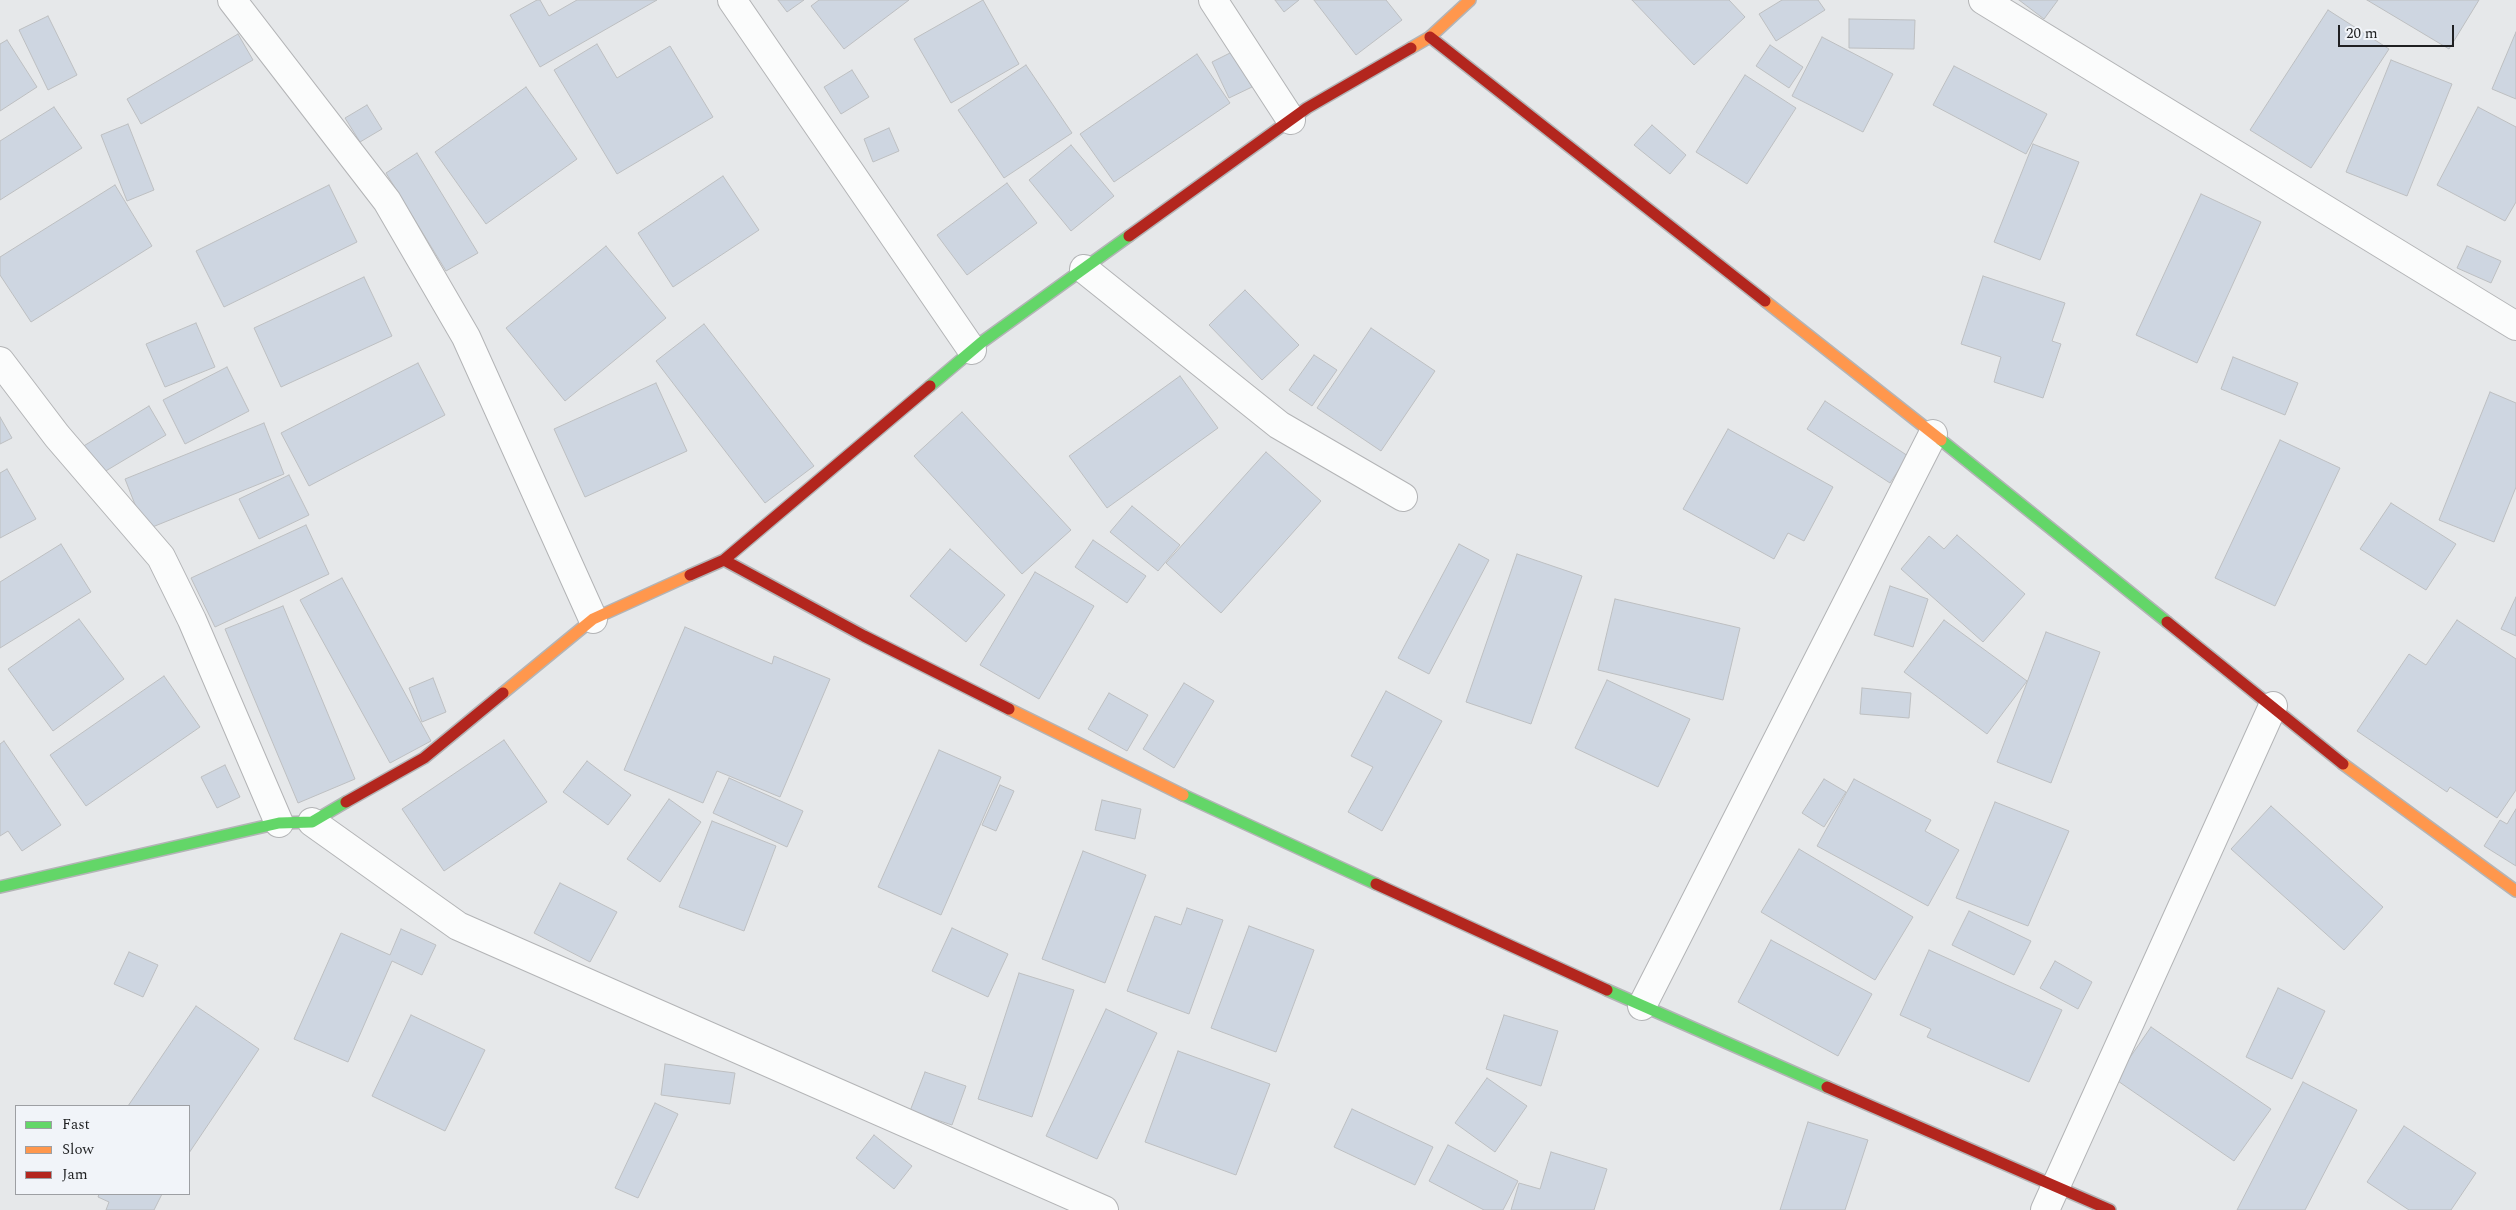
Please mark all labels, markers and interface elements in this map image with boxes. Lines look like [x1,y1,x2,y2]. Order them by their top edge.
scale bar [2341,15,2457,47]
text: 20 m [2346,22,2378,45]
legend [15,1105,190,1195]
text: Fast [62,1113,90,1136]
text: Slow [62,1138,94,1161]
text: Jam [62,1163,88,1186]

